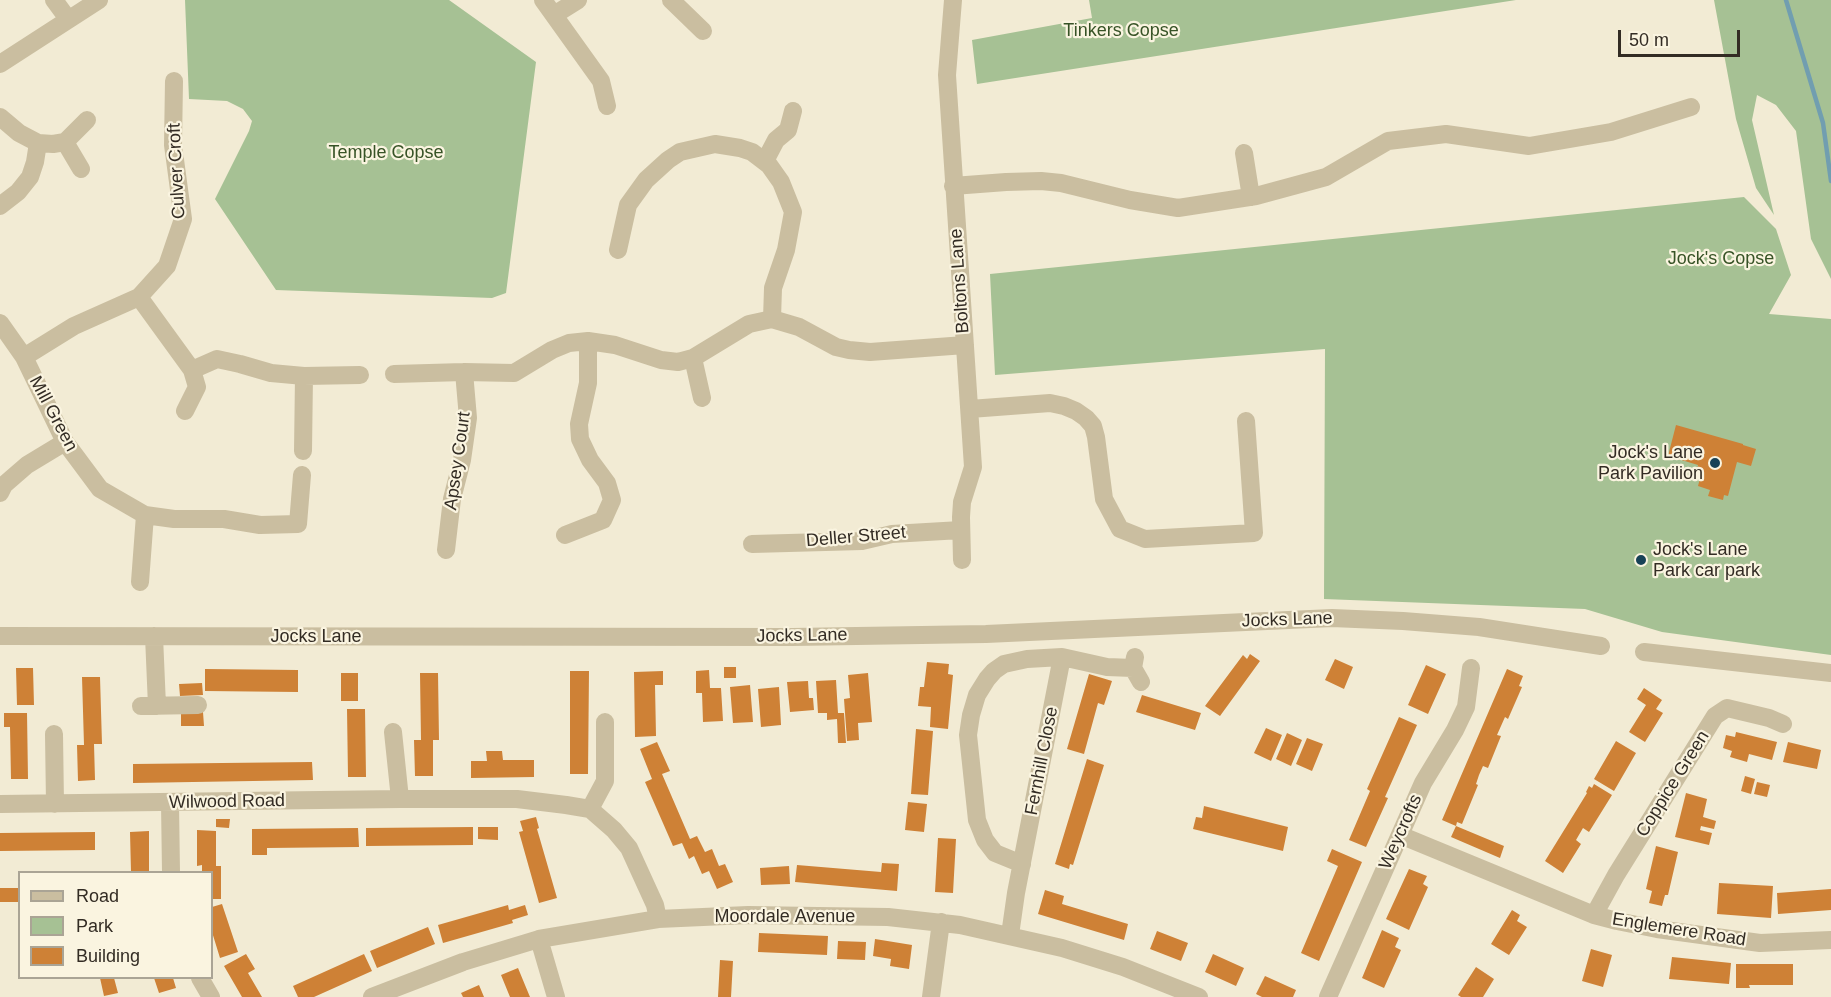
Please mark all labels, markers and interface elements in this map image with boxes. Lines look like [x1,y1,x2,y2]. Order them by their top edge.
scale bar [1621,18,1742,56]
park label: Tinkers Copse [1063,20,1179,42]
text: 50 m [1629,30,1669,50]
street label: Culver Croft [164,122,190,220]
park label: Temple Copse [328,142,444,164]
street label: Boltons Lane [946,228,974,334]
park label: Jock's Copse [1668,248,1774,270]
street label: Mill Green [24,373,82,455]
street label: Apsey Court [440,410,476,512]
place label: Jock's Lane Park Pavilion [1598,442,1703,484]
marker: Jock's Lane Park Pavilion [1708,456,1722,470]
street label: Deller Street [805,522,907,552]
place label: Jock's Lane Park car park [1653,539,1760,582]
marker: Jock's Lane Park car park [1634,553,1648,567]
street label: Jocks Lane [1241,608,1333,632]
street label: Jocks Lane [756,624,848,648]
street label: Jocks Lane [270,626,362,648]
street label: Fernhill Close [1021,705,1063,817]
street label: Coppice Green [1632,727,1714,841]
street label: Wilwood Road [169,790,285,814]
street label: Weycrofts [1375,791,1427,873]
legend [18,871,213,979]
text: Road [76,886,119,906]
street label: Moordale Avenue [715,906,855,928]
street label: Englemere Road [1611,909,1747,951]
text: Park [76,916,113,936]
text: Building [76,946,140,966]

